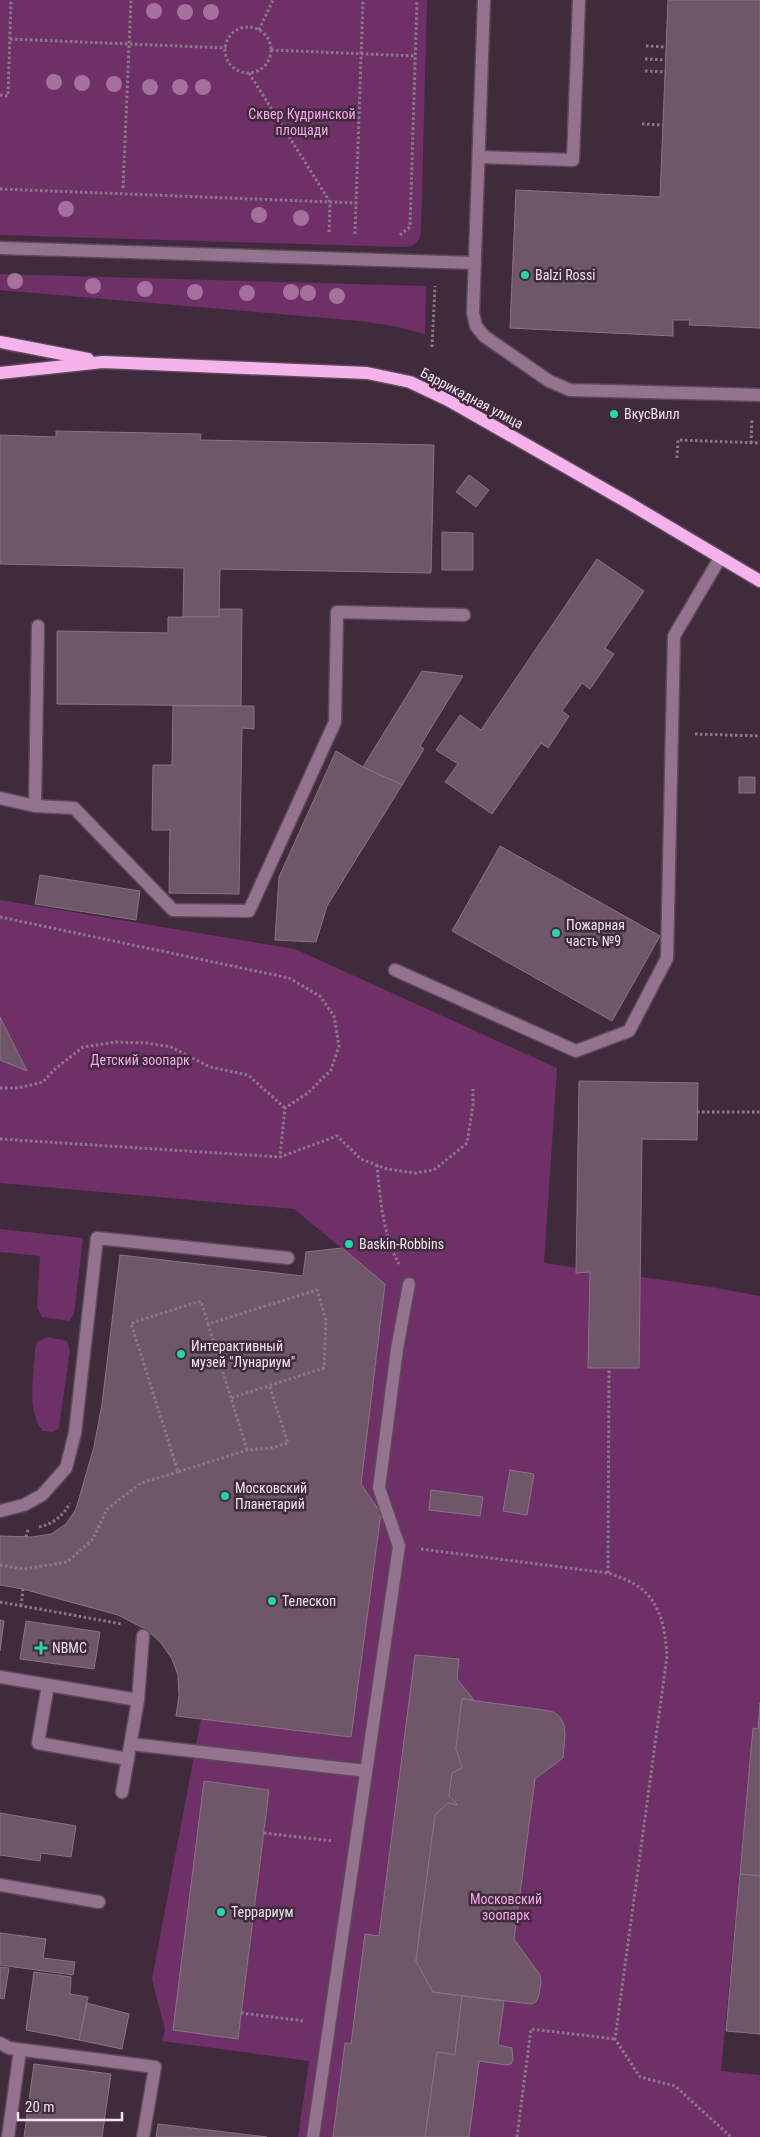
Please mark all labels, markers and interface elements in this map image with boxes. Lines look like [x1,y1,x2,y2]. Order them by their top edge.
park label: Сквер Кудринской площади [248,106,356,138]
place label: Balzi Rossi [535,267,596,283]
marker: Balzi Rossi [519,269,531,281]
street label: Баррикадная улица [418,364,526,432]
place label: ВкусВилл [624,406,680,422]
marker: ВкусВилл [608,408,620,420]
place label: Пожарная часть №9 [566,917,625,949]
marker: Пожарная часть №9 [550,927,562,939]
park label: Детский зоопарк [90,1052,190,1068]
place label: Baskin-Robbins [359,1236,444,1252]
marker: Baskin-Robbins [343,1238,355,1250]
place label: Интерактивный музей "Лунариум" [191,1338,295,1370]
marker: Интерактивный музей "Лунариум" [175,1348,187,1360]
place label: Московский Планетарий [235,1480,307,1512]
marker: Московский Планетарий [219,1490,231,1502]
place label: Телескоп [282,1593,336,1609]
marker: Телескоп [266,1595,278,1607]
place label: NBMC [52,1640,87,1656]
marker: NBMC [34,1641,48,1655]
park label: Московский зоопарк [470,1891,542,1923]
place label: Террариум [231,1904,294,1920]
marker: Террариум [215,1906,227,1918]
scale bar [18,2090,121,2122]
text: 20 m [25,2098,55,2116]

